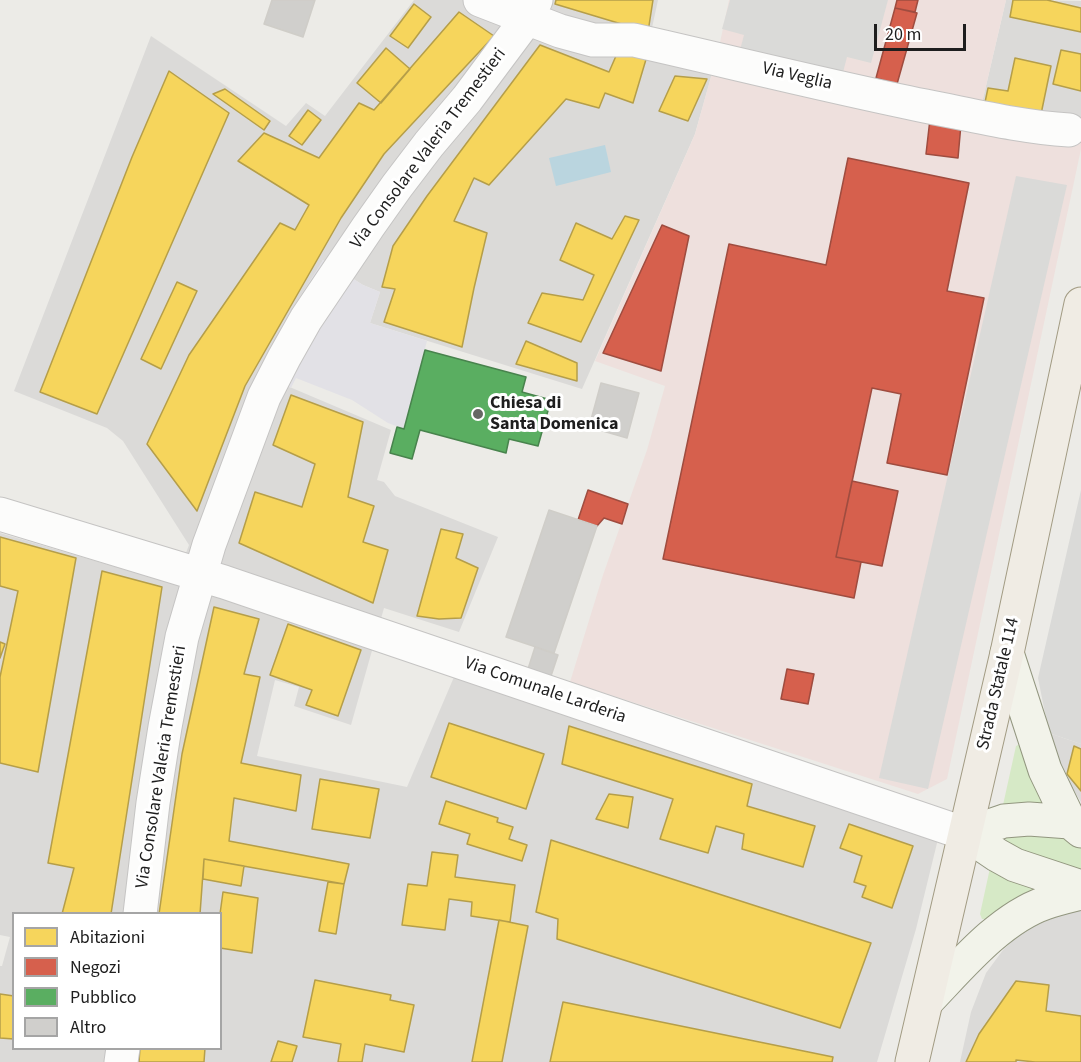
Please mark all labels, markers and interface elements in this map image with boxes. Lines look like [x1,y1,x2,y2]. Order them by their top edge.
scale bar [877,12,968,50]
text: 20 m [885,22,921,47]
street label: Via Consolare Valeria Tremestieri [346,44,512,254]
street label: Via Veglia [760,58,834,96]
place label: Chiesa di Santa Domenica [490,393,619,436]
marker: Chiesa di Santa Domenica [471,407,485,421]
street label: Strada Statale 114 [973,616,1025,752]
street label: Via Consolare Valeria Tremestieri [132,644,192,890]
street label: Via Comunale Larderia [461,653,629,729]
legend [12,912,222,1050]
text: Abitazioni [70,925,145,950]
text: Negozi [70,955,121,980]
text: Pubblico [70,985,137,1010]
text: Altro [70,1015,106,1040]

